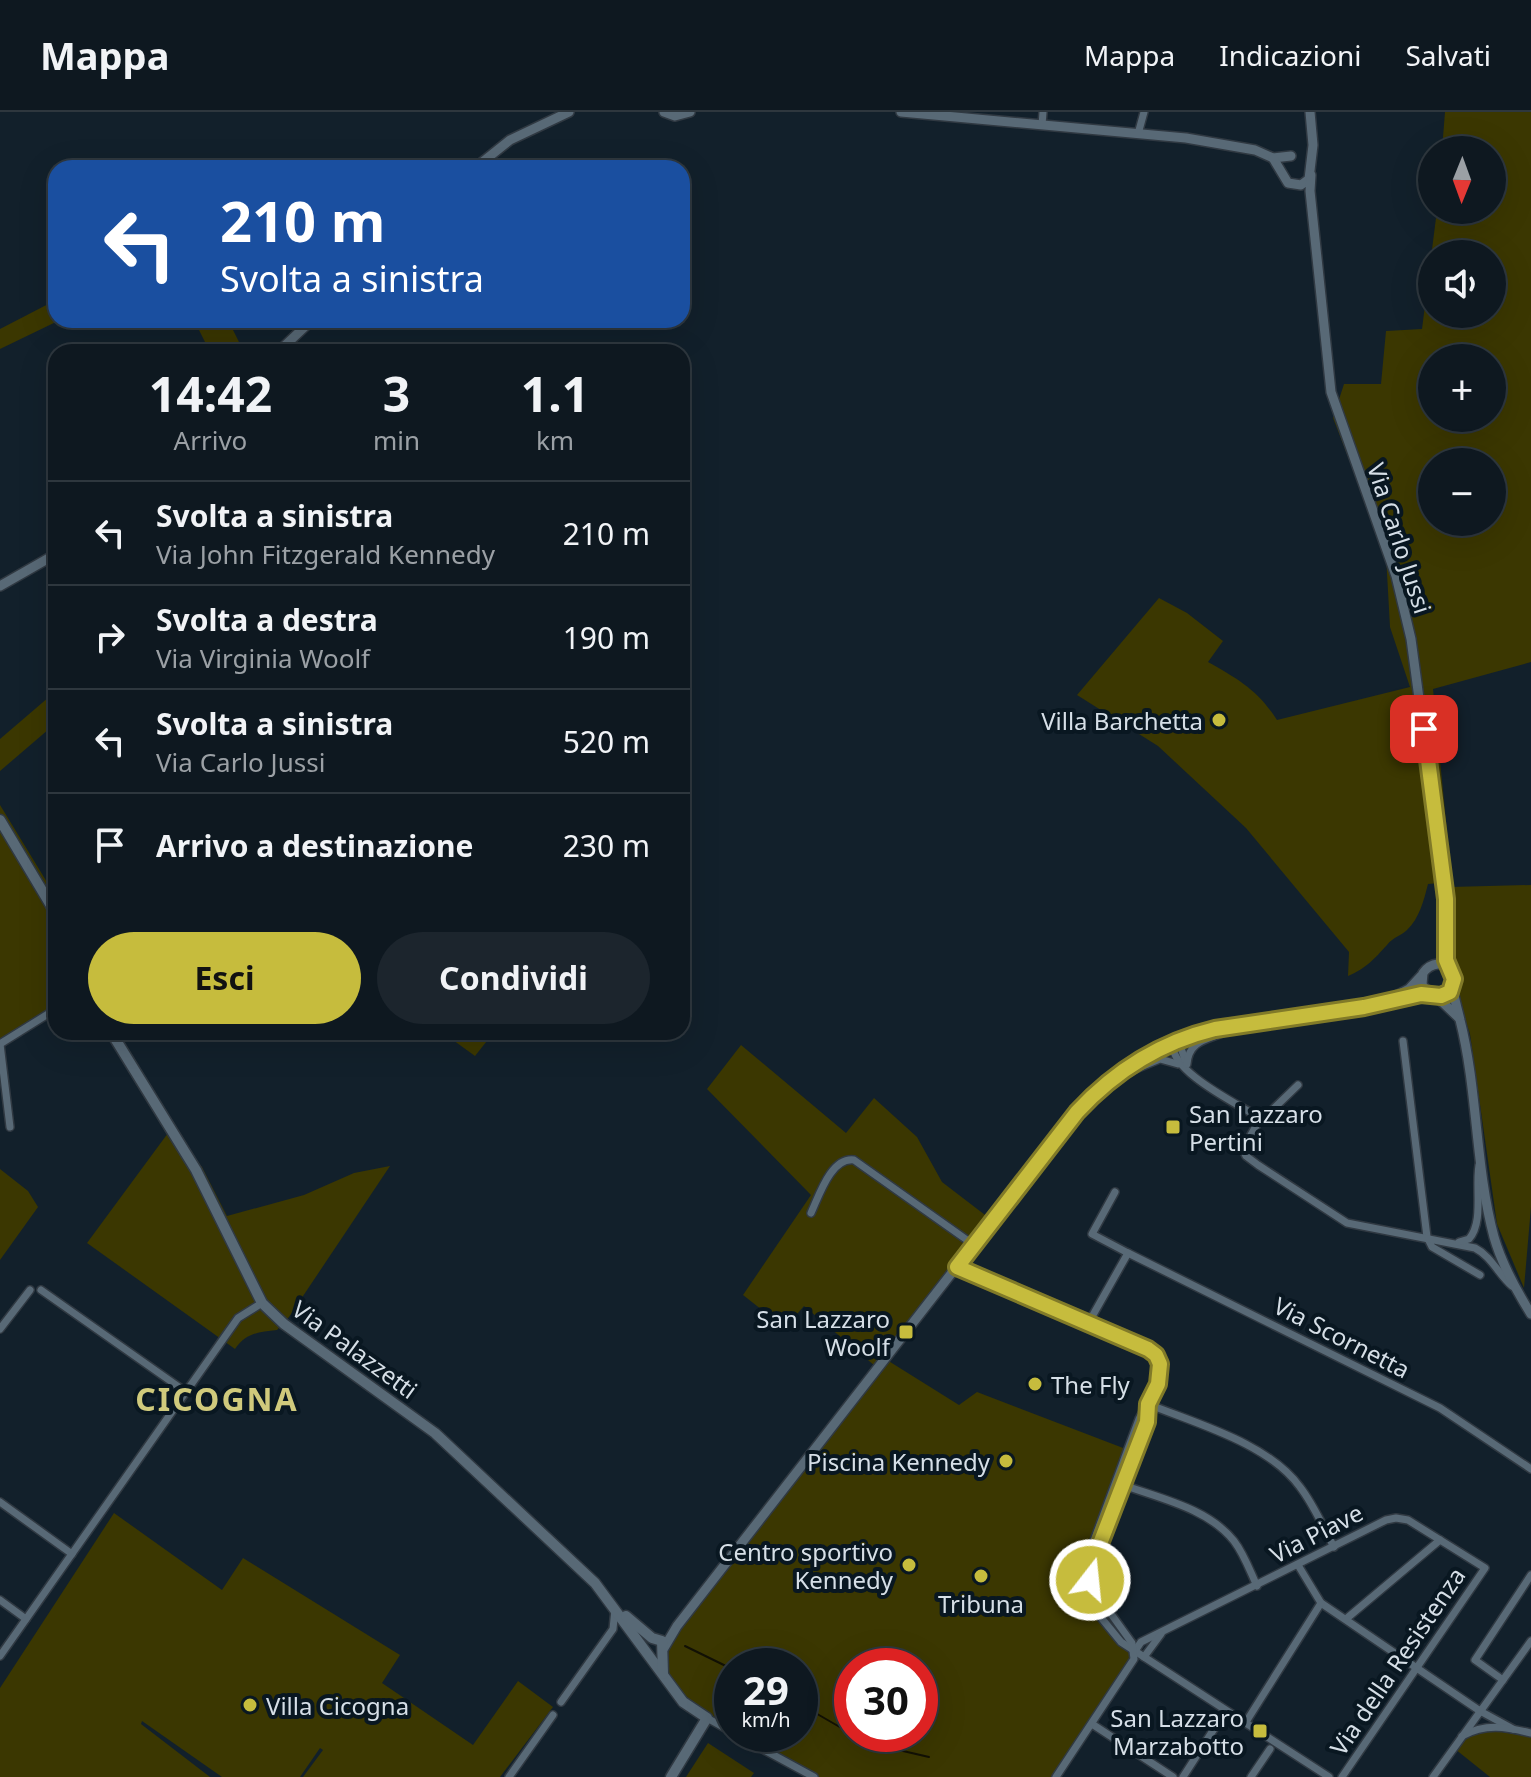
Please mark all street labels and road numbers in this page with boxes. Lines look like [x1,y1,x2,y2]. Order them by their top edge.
street label: Via Carlo Jussi [1360,459,1440,617]
street label: Via Scornetta [1268,1289,1416,1385]
street label: Via Palazzetti [286,1292,424,1406]
street label: Via Piave [1264,1496,1368,1570]
street label: Via della Resistenza [1322,1561,1472,1761]

